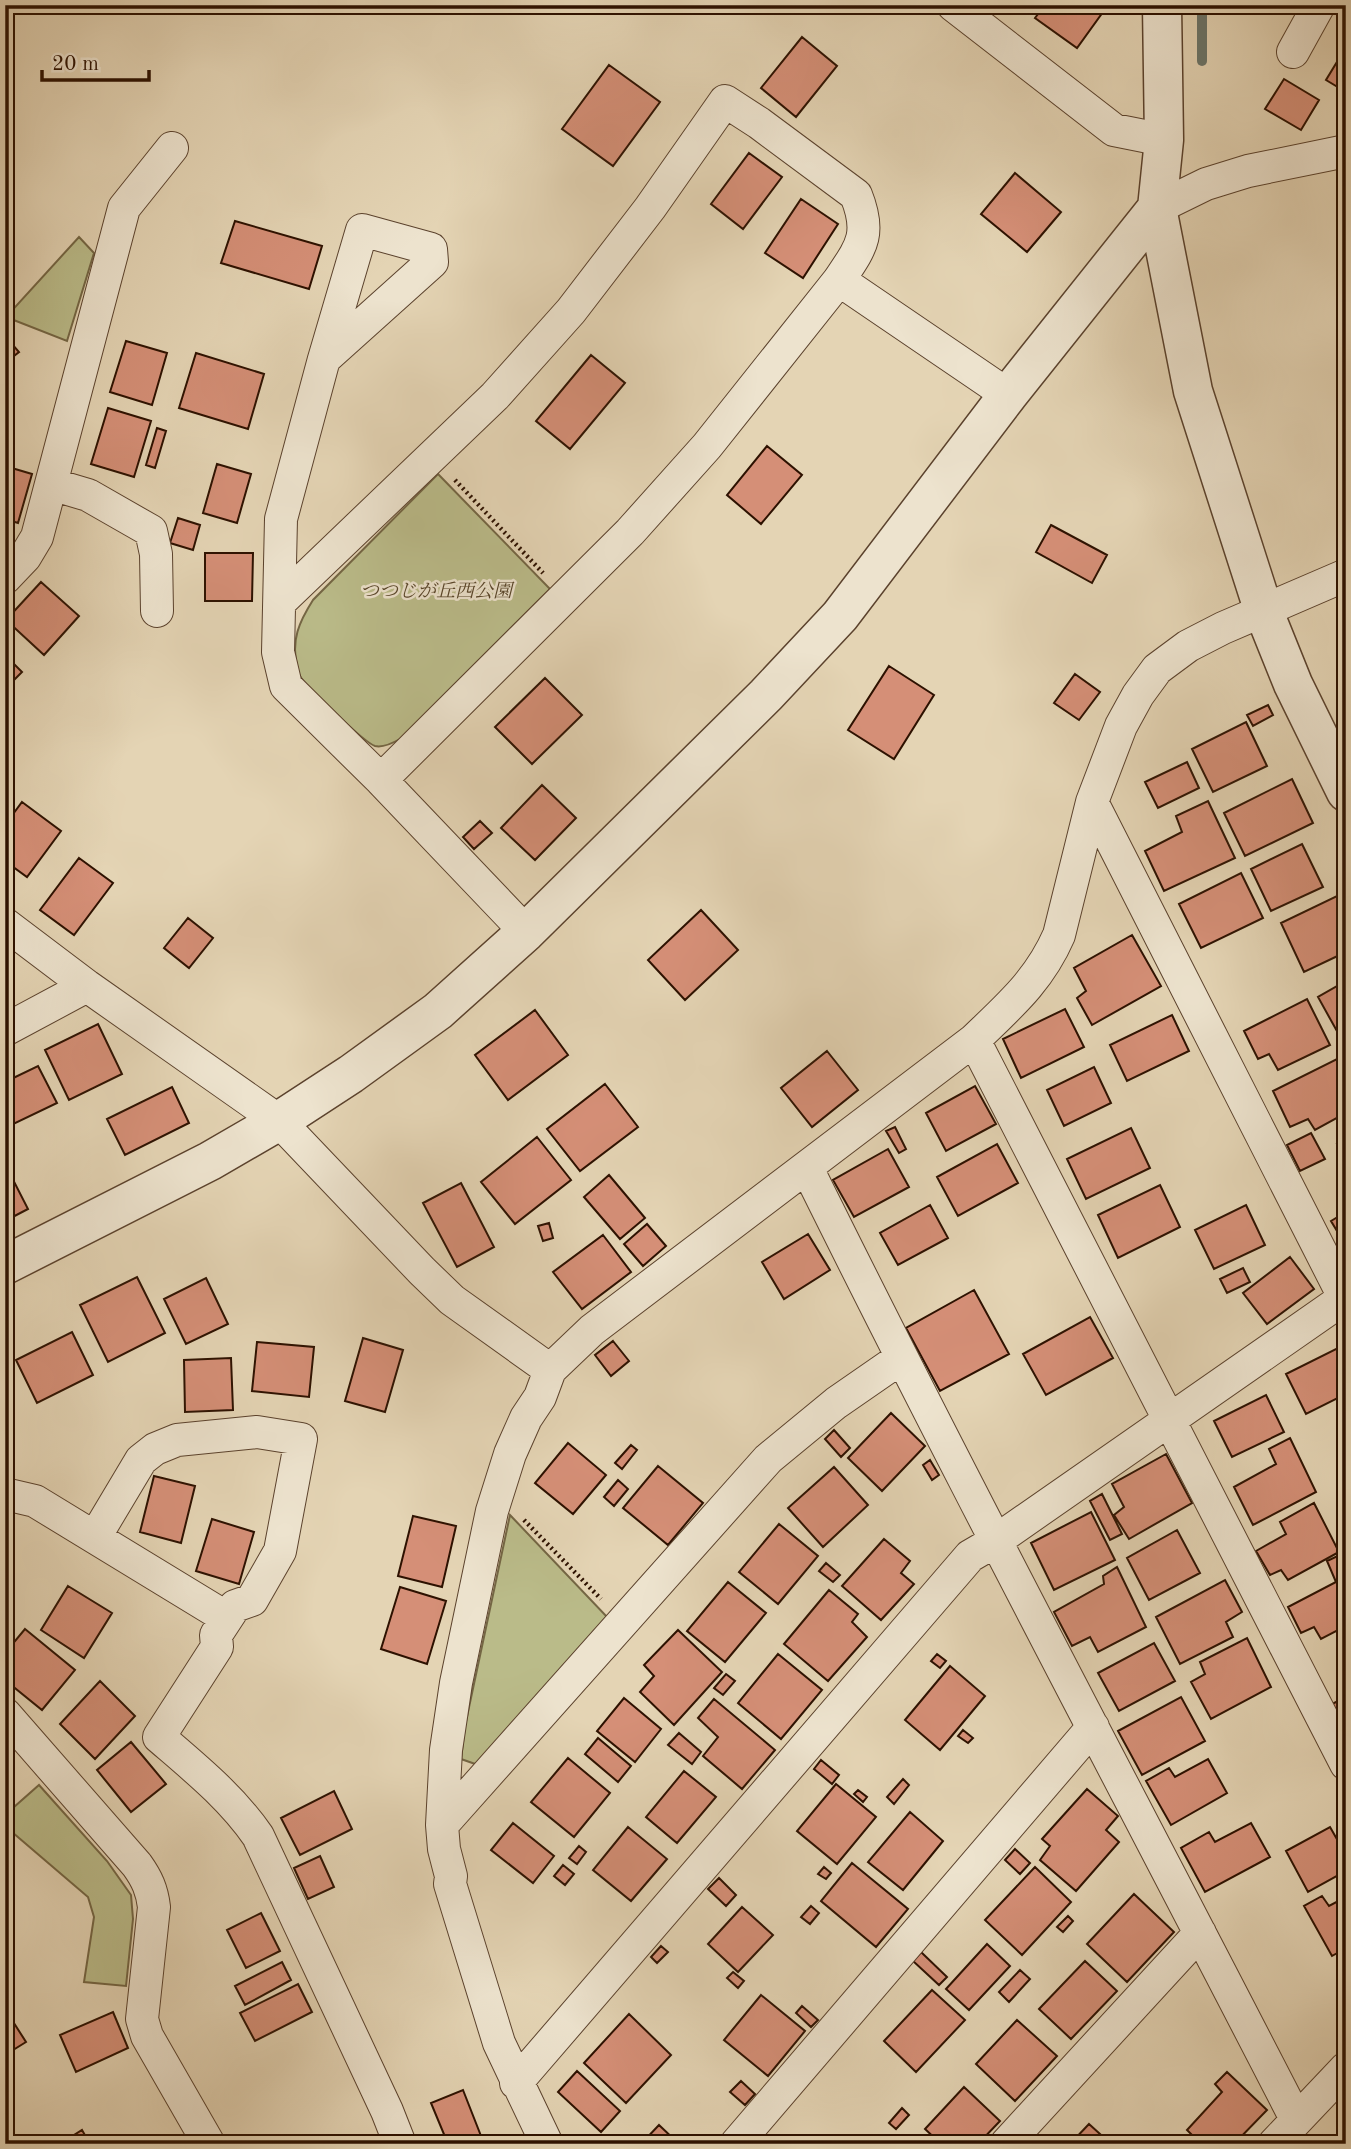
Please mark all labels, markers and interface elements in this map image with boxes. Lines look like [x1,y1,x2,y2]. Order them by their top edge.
scale bar [42,38,149,82]
text: 20 m [52,54,99,75]
park label: つつじが丘西公園 [360,581,515,602]

